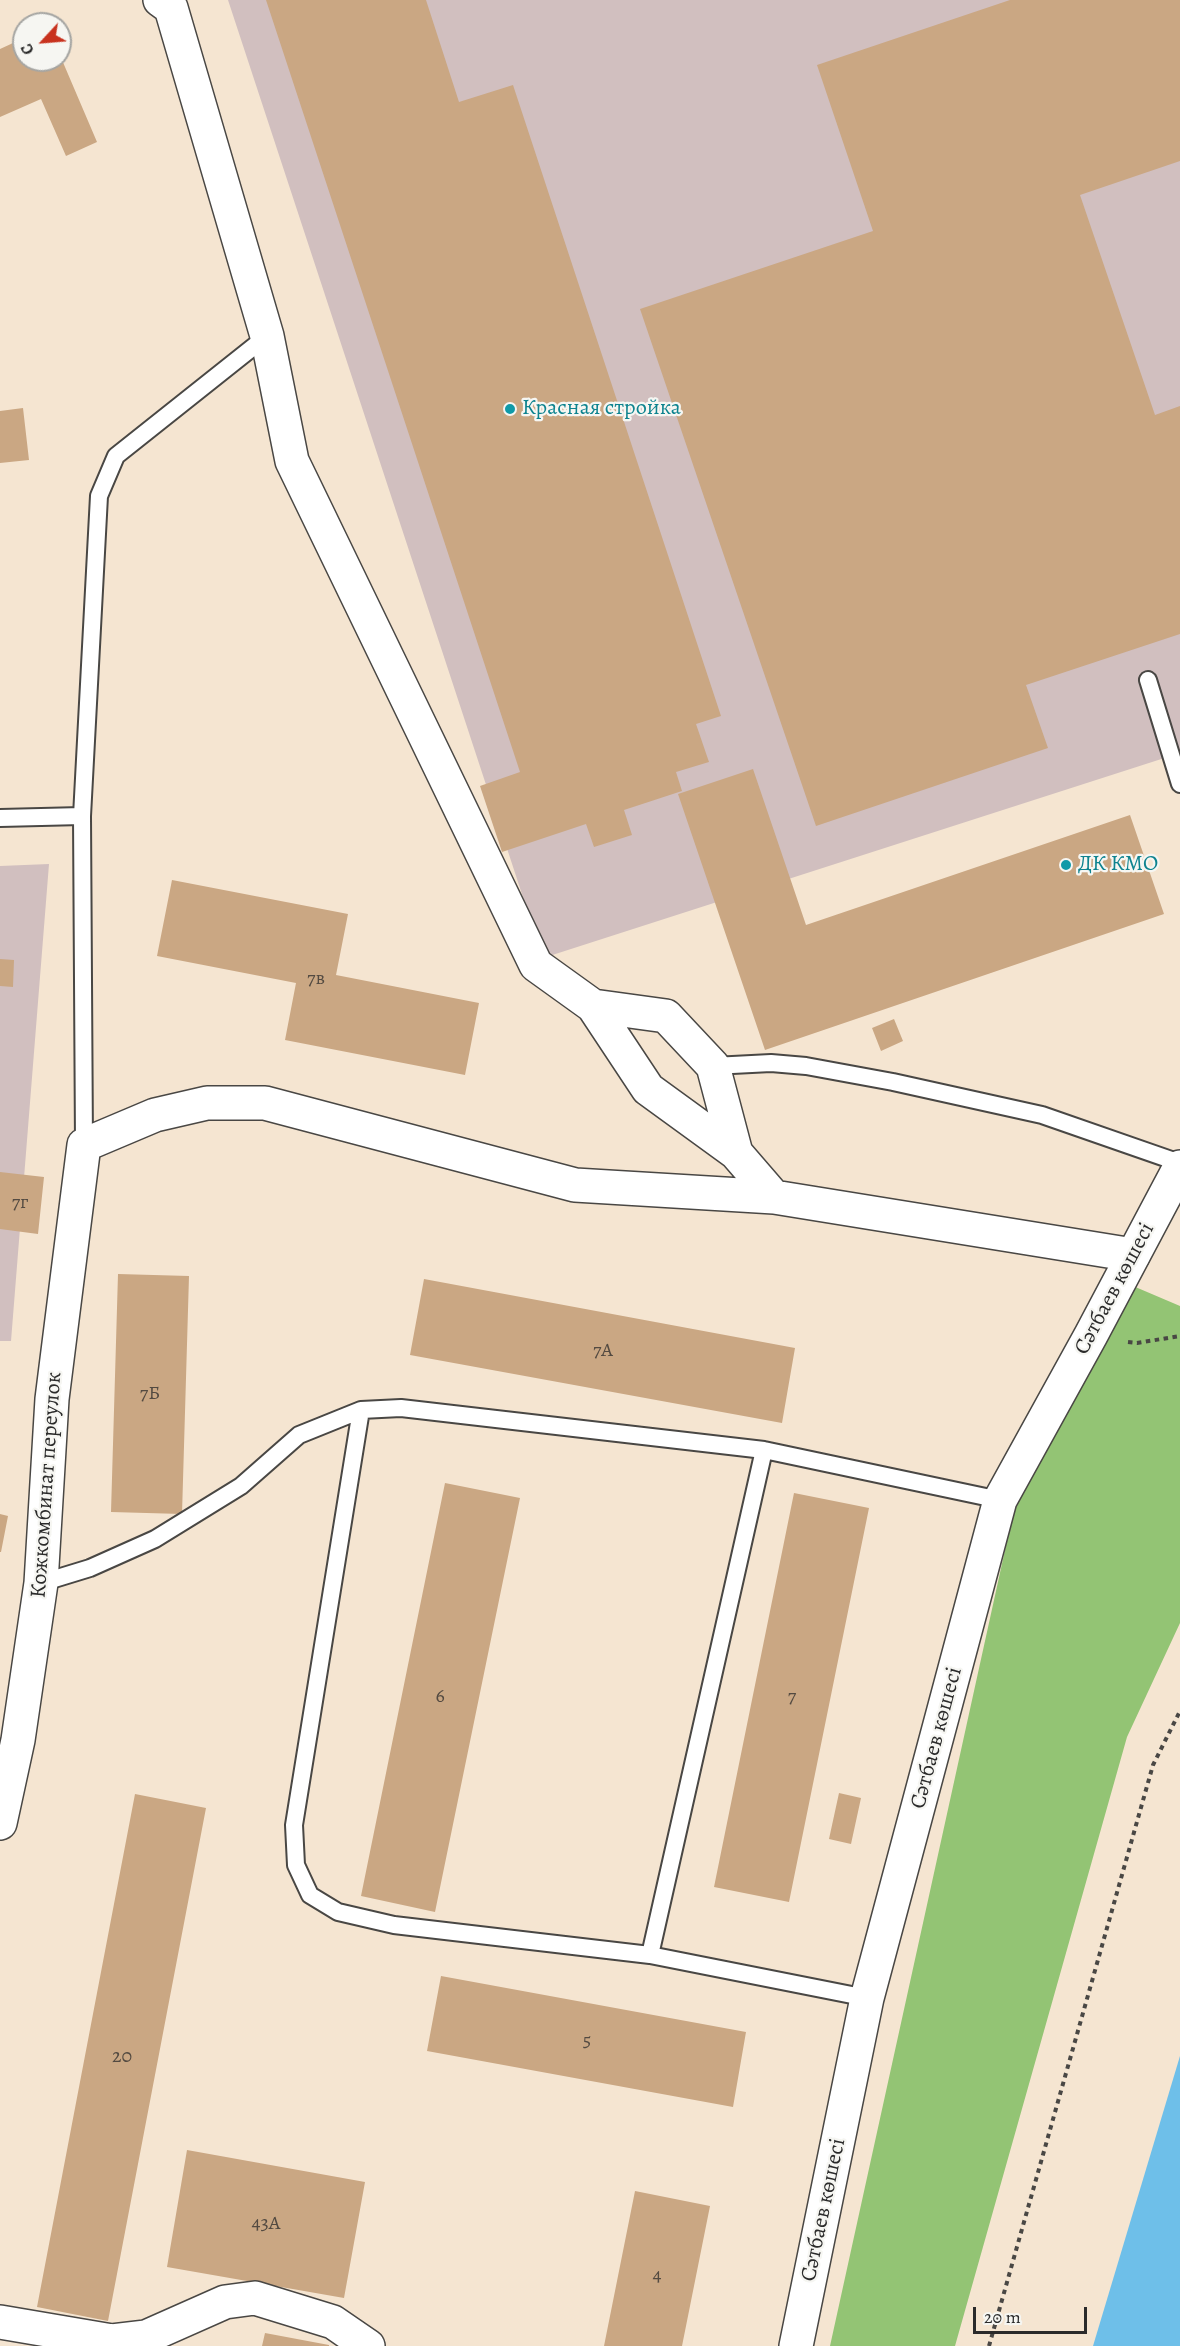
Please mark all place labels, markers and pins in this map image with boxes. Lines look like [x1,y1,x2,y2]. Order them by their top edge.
place label: Красная стройка [522,396,681,422]
marker: Красная стройка [503,402,517,416]
place label: ДК КМО [1078,852,1158,878]
marker: ДК КМО [1059,858,1073,872]

